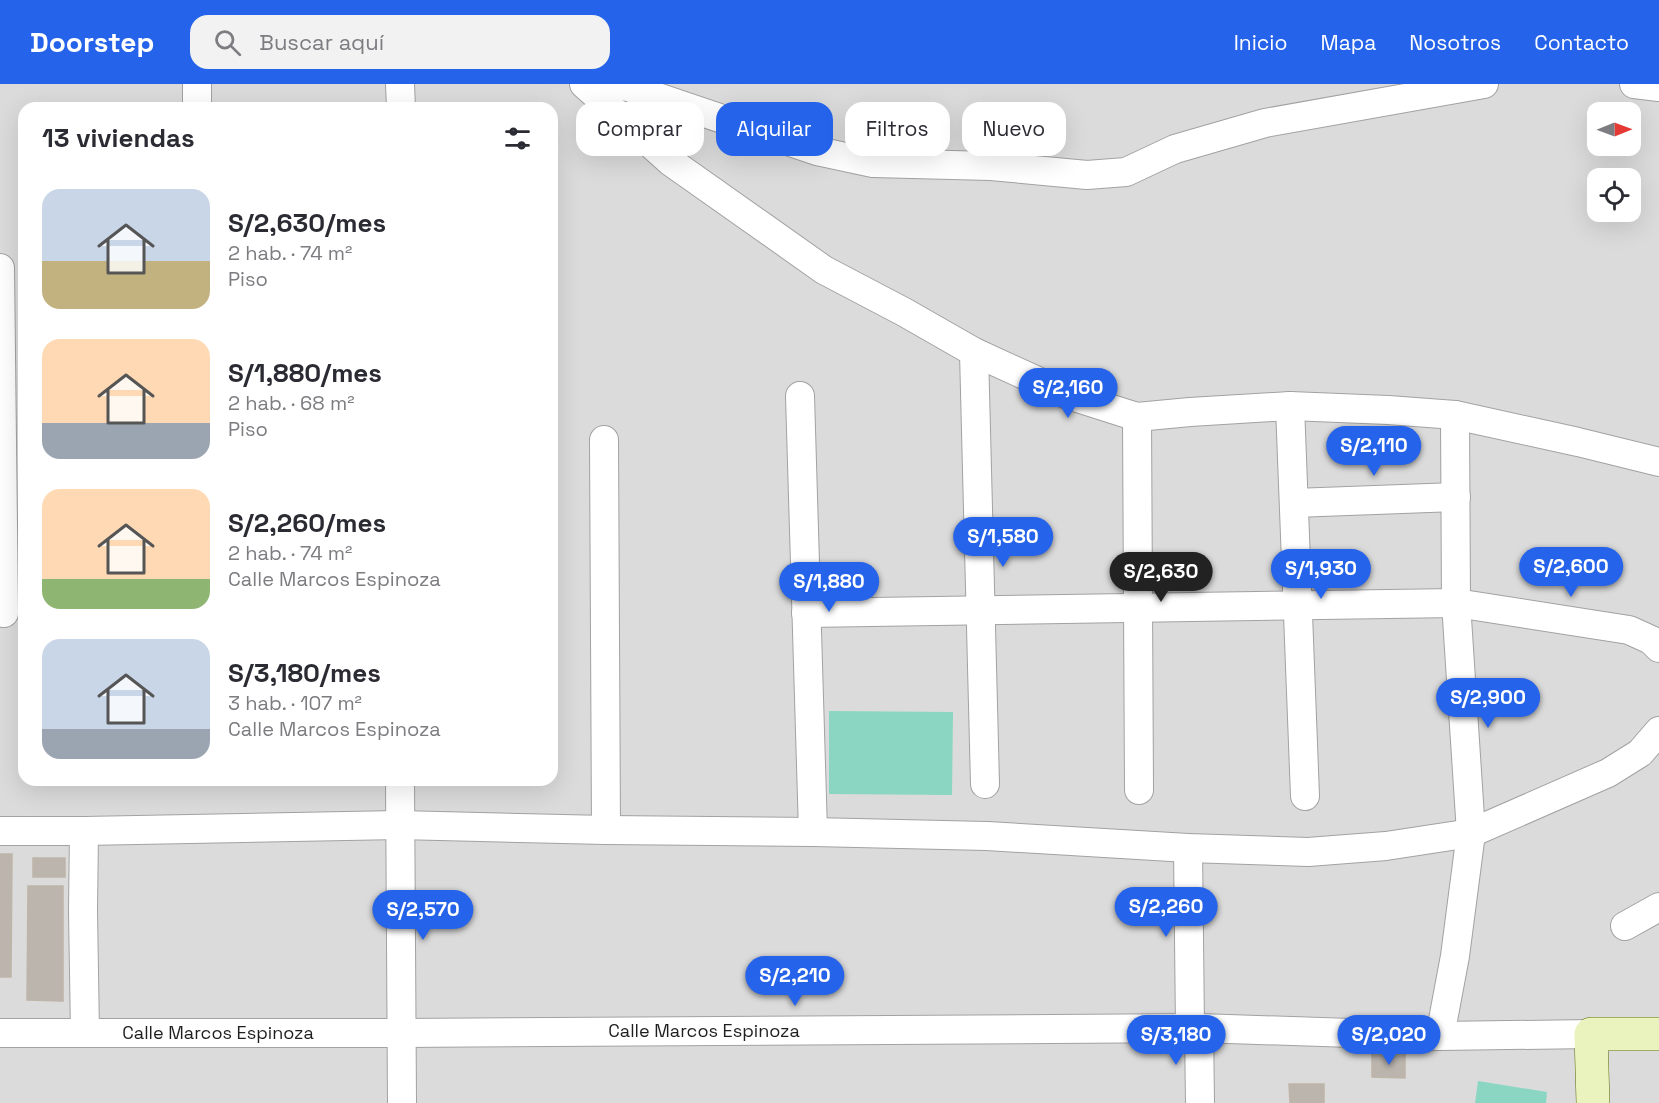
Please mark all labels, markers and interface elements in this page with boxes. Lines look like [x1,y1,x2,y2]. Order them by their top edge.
search box [190,15,610,69]
text: Doorstep [30,24,154,60]
icon: search [211,26,244,59]
text: Buscar aquí [259,28,384,56]
text: Inicio [1234,29,1288,56]
text: Mapa [1321,29,1376,56]
text: Nosotros [1409,29,1501,56]
text: Contacto [1534,29,1629,56]
chip: Comprar [576,102,704,156]
chip: Alquilar [716,102,833,156]
chip: Filtros [845,102,950,156]
chip: Nuevo [962,102,1066,156]
north arrow [1587,102,1641,156]
map controls [1587,102,1641,222]
text: 13 viviendas [42,121,195,155]
icon: filters [501,122,534,155]
button: locate [1587,168,1641,222]
text: S/2,630/mes [228,206,386,240]
icon: home [90,213,162,285]
text: 2 hab. · 74 m² [228,240,352,266]
text: Piso [228,266,268,292]
text: S/1,880/mes [228,356,382,390]
icon: home [90,363,162,435]
pin: S/2,160 [1013,368,1123,419]
text: S/2,160 [1033,374,1103,400]
text: 2 hab. · 68 m² [228,390,354,416]
text: Piso [228,416,268,442]
pin: S/2,110 [1319,426,1429,477]
text: S/2,110 [1340,432,1408,458]
text: S/2,260/mes [228,506,386,540]
icon: home [90,513,162,585]
pin: S/1,580 [948,517,1058,568]
text: S/1,580 [967,523,1039,549]
text: 2 hab. · 74 m² [228,540,352,566]
pin: S/2,600 [1516,547,1626,598]
pin: S/1,930 [1266,549,1376,600]
pin: S/2,630 [1106,552,1216,603]
text: S/2,600 [1533,553,1609,579]
text: S/1,930 [1285,555,1357,581]
text: S/2,630 [1124,558,1198,584]
pin: S/1,880 [774,562,884,613]
text: Calle Marcos Espinoza [228,566,441,592]
text: S/1,880 [793,568,865,594]
text: S/3,180/mes [228,656,381,690]
icon: home [90,663,162,735]
pin: S/2,900 [1433,678,1543,729]
text: S/2,900 [1450,684,1526,710]
text: 3 hab. · 107 m² [228,690,362,716]
text: Calle Marcos Espinoza [228,716,441,742]
pin: S/2,260 [1111,887,1221,938]
pin: S/2,570 [368,890,478,941]
text: S/2,260 [1129,893,1203,919]
text: S/2,570 [386,896,460,922]
pin: S/2,210 [740,956,850,1007]
text: S/2,210 [759,962,831,988]
pin: S/3,180 [1121,1015,1231,1066]
pin: S/2,020 [1334,1015,1444,1066]
street label: Calle Marcos Espinoza [608,1019,800,1042]
street label: Calle Marcos Espinoza [122,1021,314,1044]
text: S/3,180 [1141,1021,1211,1047]
text: S/2,020 [1351,1021,1427,1047]

